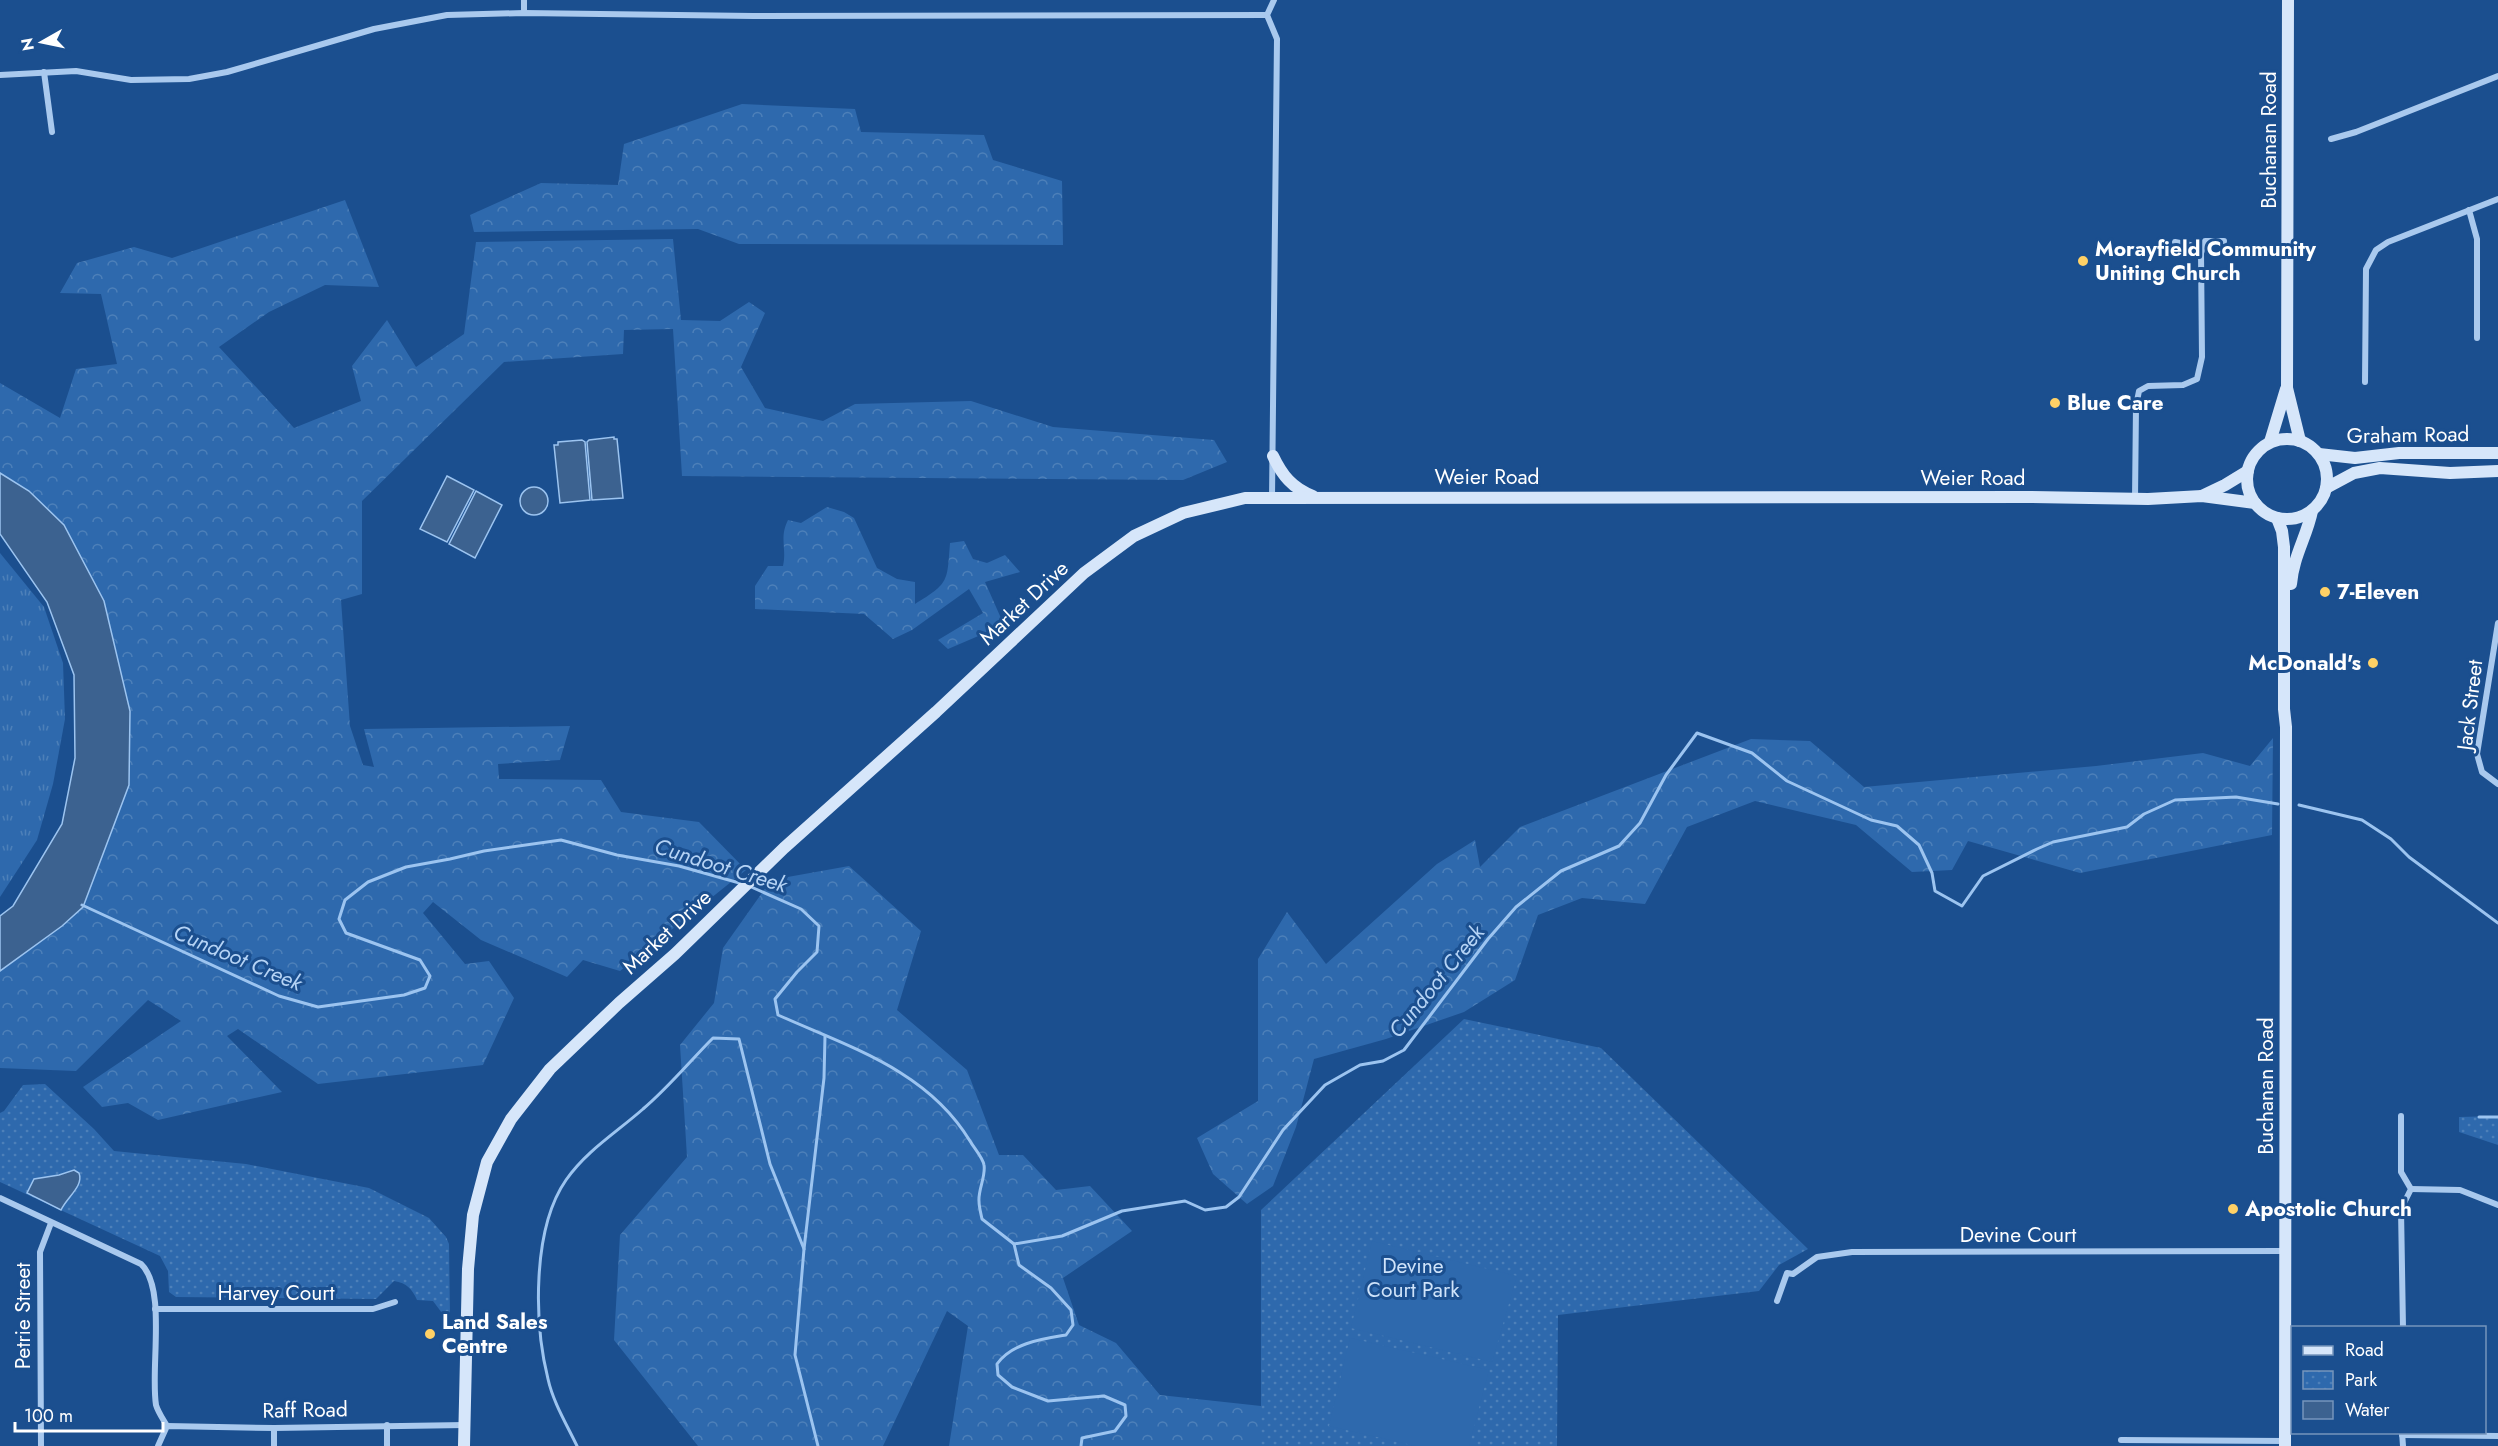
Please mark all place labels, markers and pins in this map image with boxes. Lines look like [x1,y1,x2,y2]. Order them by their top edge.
place label: Morayfield Community Uniting Church [2095,234,2317,288]
marker: Morayfield Community Uniting Church [2076,254,2090,268]
place label: Blue Care [2067,388,2163,418]
marker: Blue Care [2048,396,2062,410]
place label: 7-Eleven [2337,577,2419,607]
marker: 7-Eleven [2318,585,2332,599]
place label: McDonald's [2248,648,2361,678]
marker: McDonald's [2366,656,2380,670]
place label: Apostolic Church [2244,1194,2412,1224]
marker: Apostolic Church [2226,1202,2240,1216]
place label: Land Sales Centre [442,1307,548,1361]
marker: Land Sales Centre [423,1327,437,1341]

